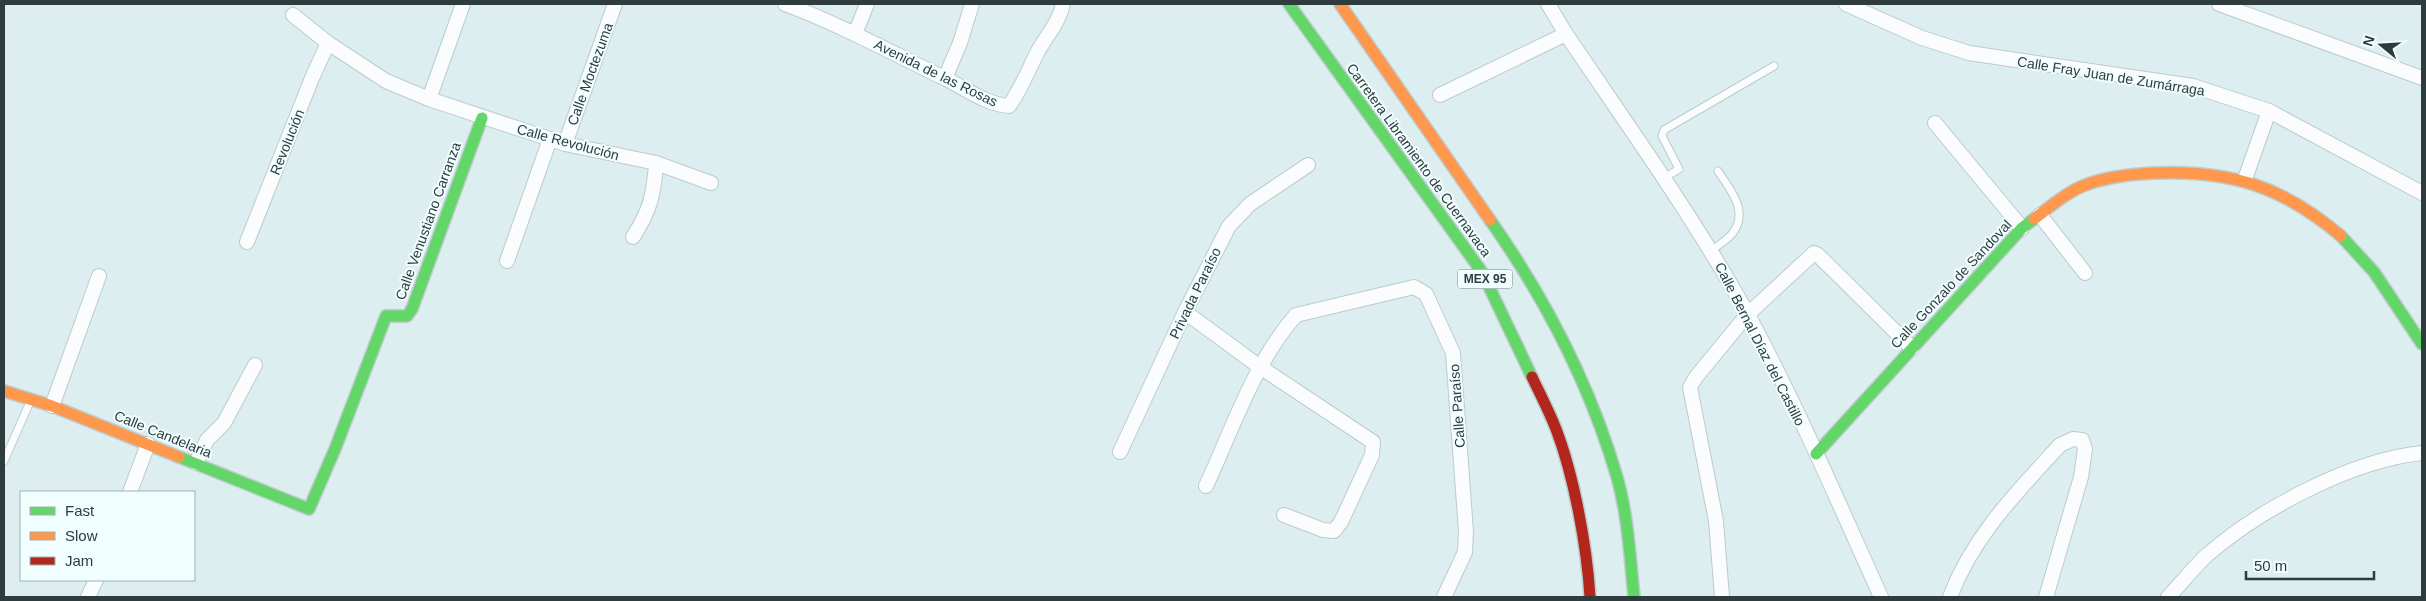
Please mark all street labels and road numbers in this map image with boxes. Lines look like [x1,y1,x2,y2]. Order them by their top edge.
street label: Calle Moctezuma [564,20,616,128]
street label: Avenida de las Rosas [872,36,1000,110]
street label: Calle Fray Juan de Zumárraga [2016,53,2206,99]
street label: Carretera Libramiento de Cuernavaca [1343,60,1495,260]
street label: Revolución [267,107,307,177]
street label: Calle Revolución [515,121,621,163]
street label: Calle Venustiano Carranza [392,140,464,302]
street label: Calle Gonzalo de Sandoval [1887,216,2015,352]
street label: Privada Paraíso [1166,245,1224,341]
street label: Calle Bernal Díaz del Castillo [1712,260,1808,429]
road number: MEX 95 [1458,270,1512,288]
street label: Calle Paraíso [1446,363,1468,448]
street label: Calle Candelaria [112,407,214,461]

